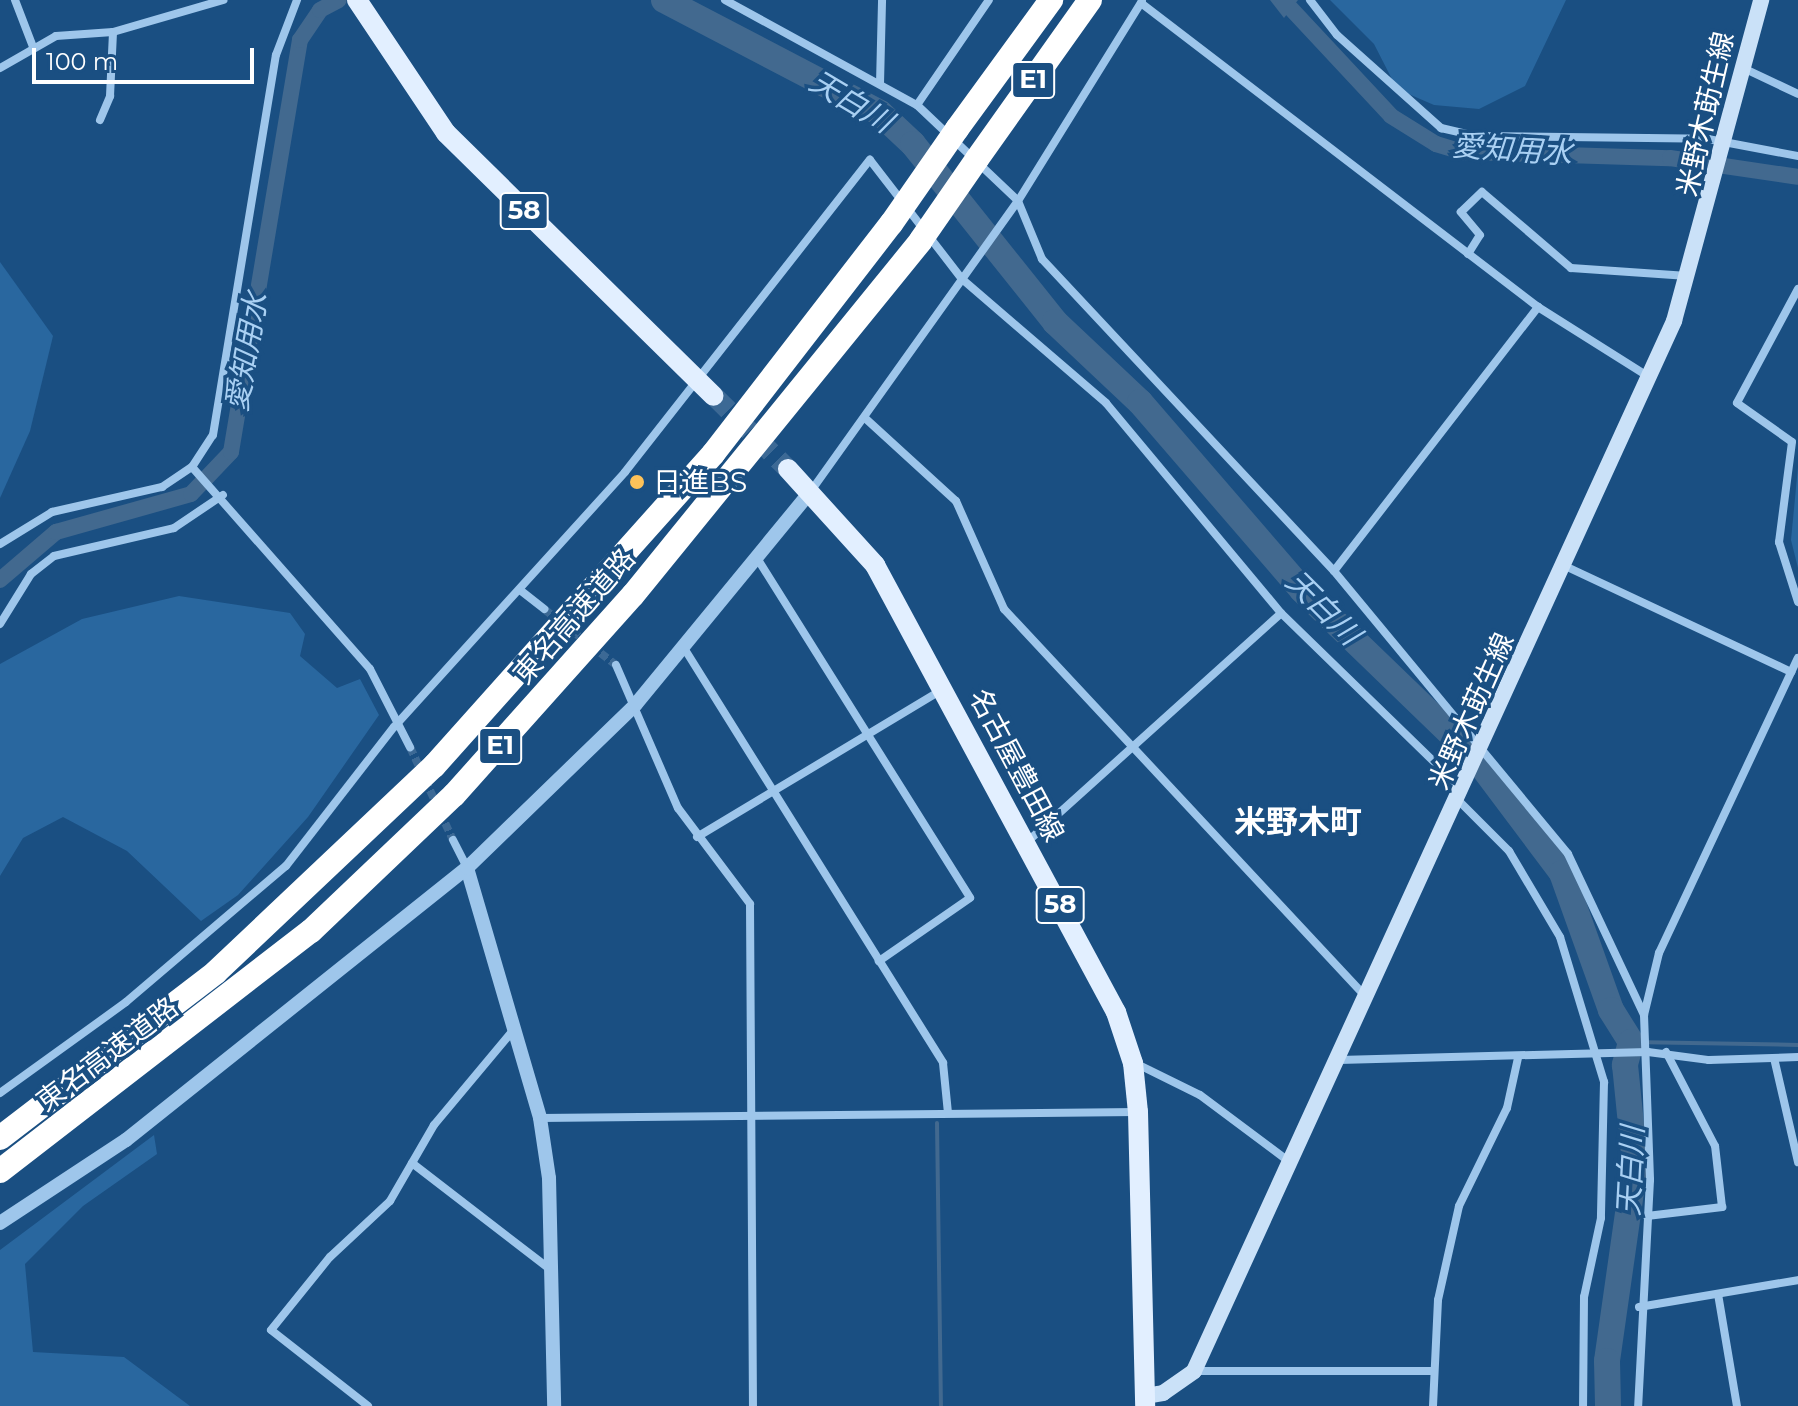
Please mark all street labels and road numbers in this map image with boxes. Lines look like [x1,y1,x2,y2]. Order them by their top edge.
street label: 米野木莇生線 [1670,28,1740,200]
road number: E1 [1011,58,1055,102]
road number: 58 [498,189,550,233]
street label: 東名高速道路 [506,542,642,690]
street label: 米野木莇生線 [1421,627,1521,795]
street label: 名古屋豊田線 [963,683,1071,847]
road number: E1 [478,724,522,768]
road number: 58 [1034,883,1086,927]
street label: 東名高速道路 [30,990,184,1118]

